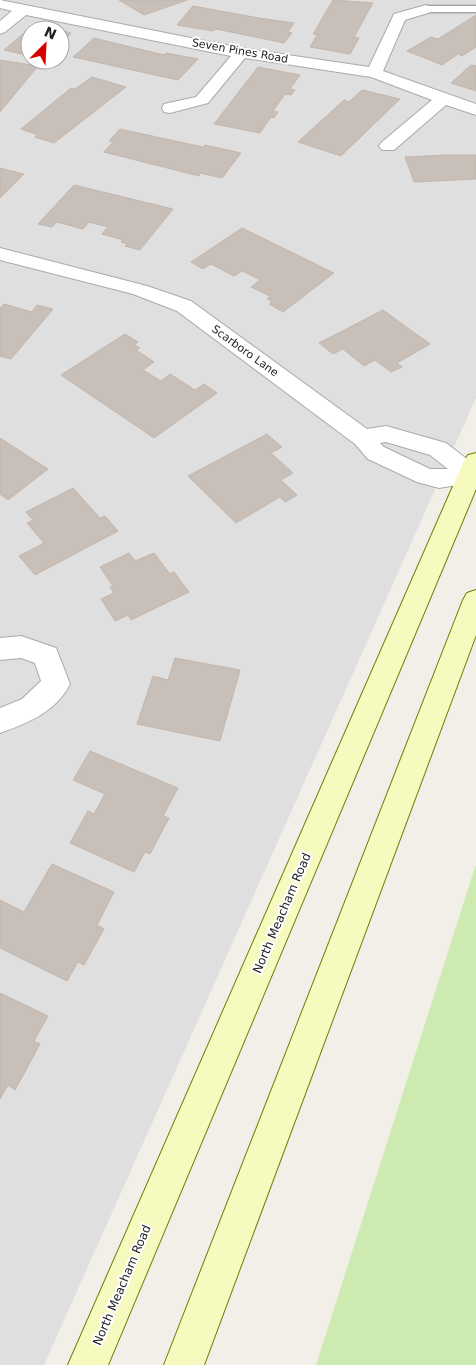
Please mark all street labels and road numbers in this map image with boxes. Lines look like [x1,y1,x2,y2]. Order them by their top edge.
street label: Seven Pines Road [191,36,289,66]
street label: Scarboro Lane [209,322,281,380]
street label: North Meacham Road [250,851,314,975]
street label: North Meacham Road [90,1223,154,1347]

